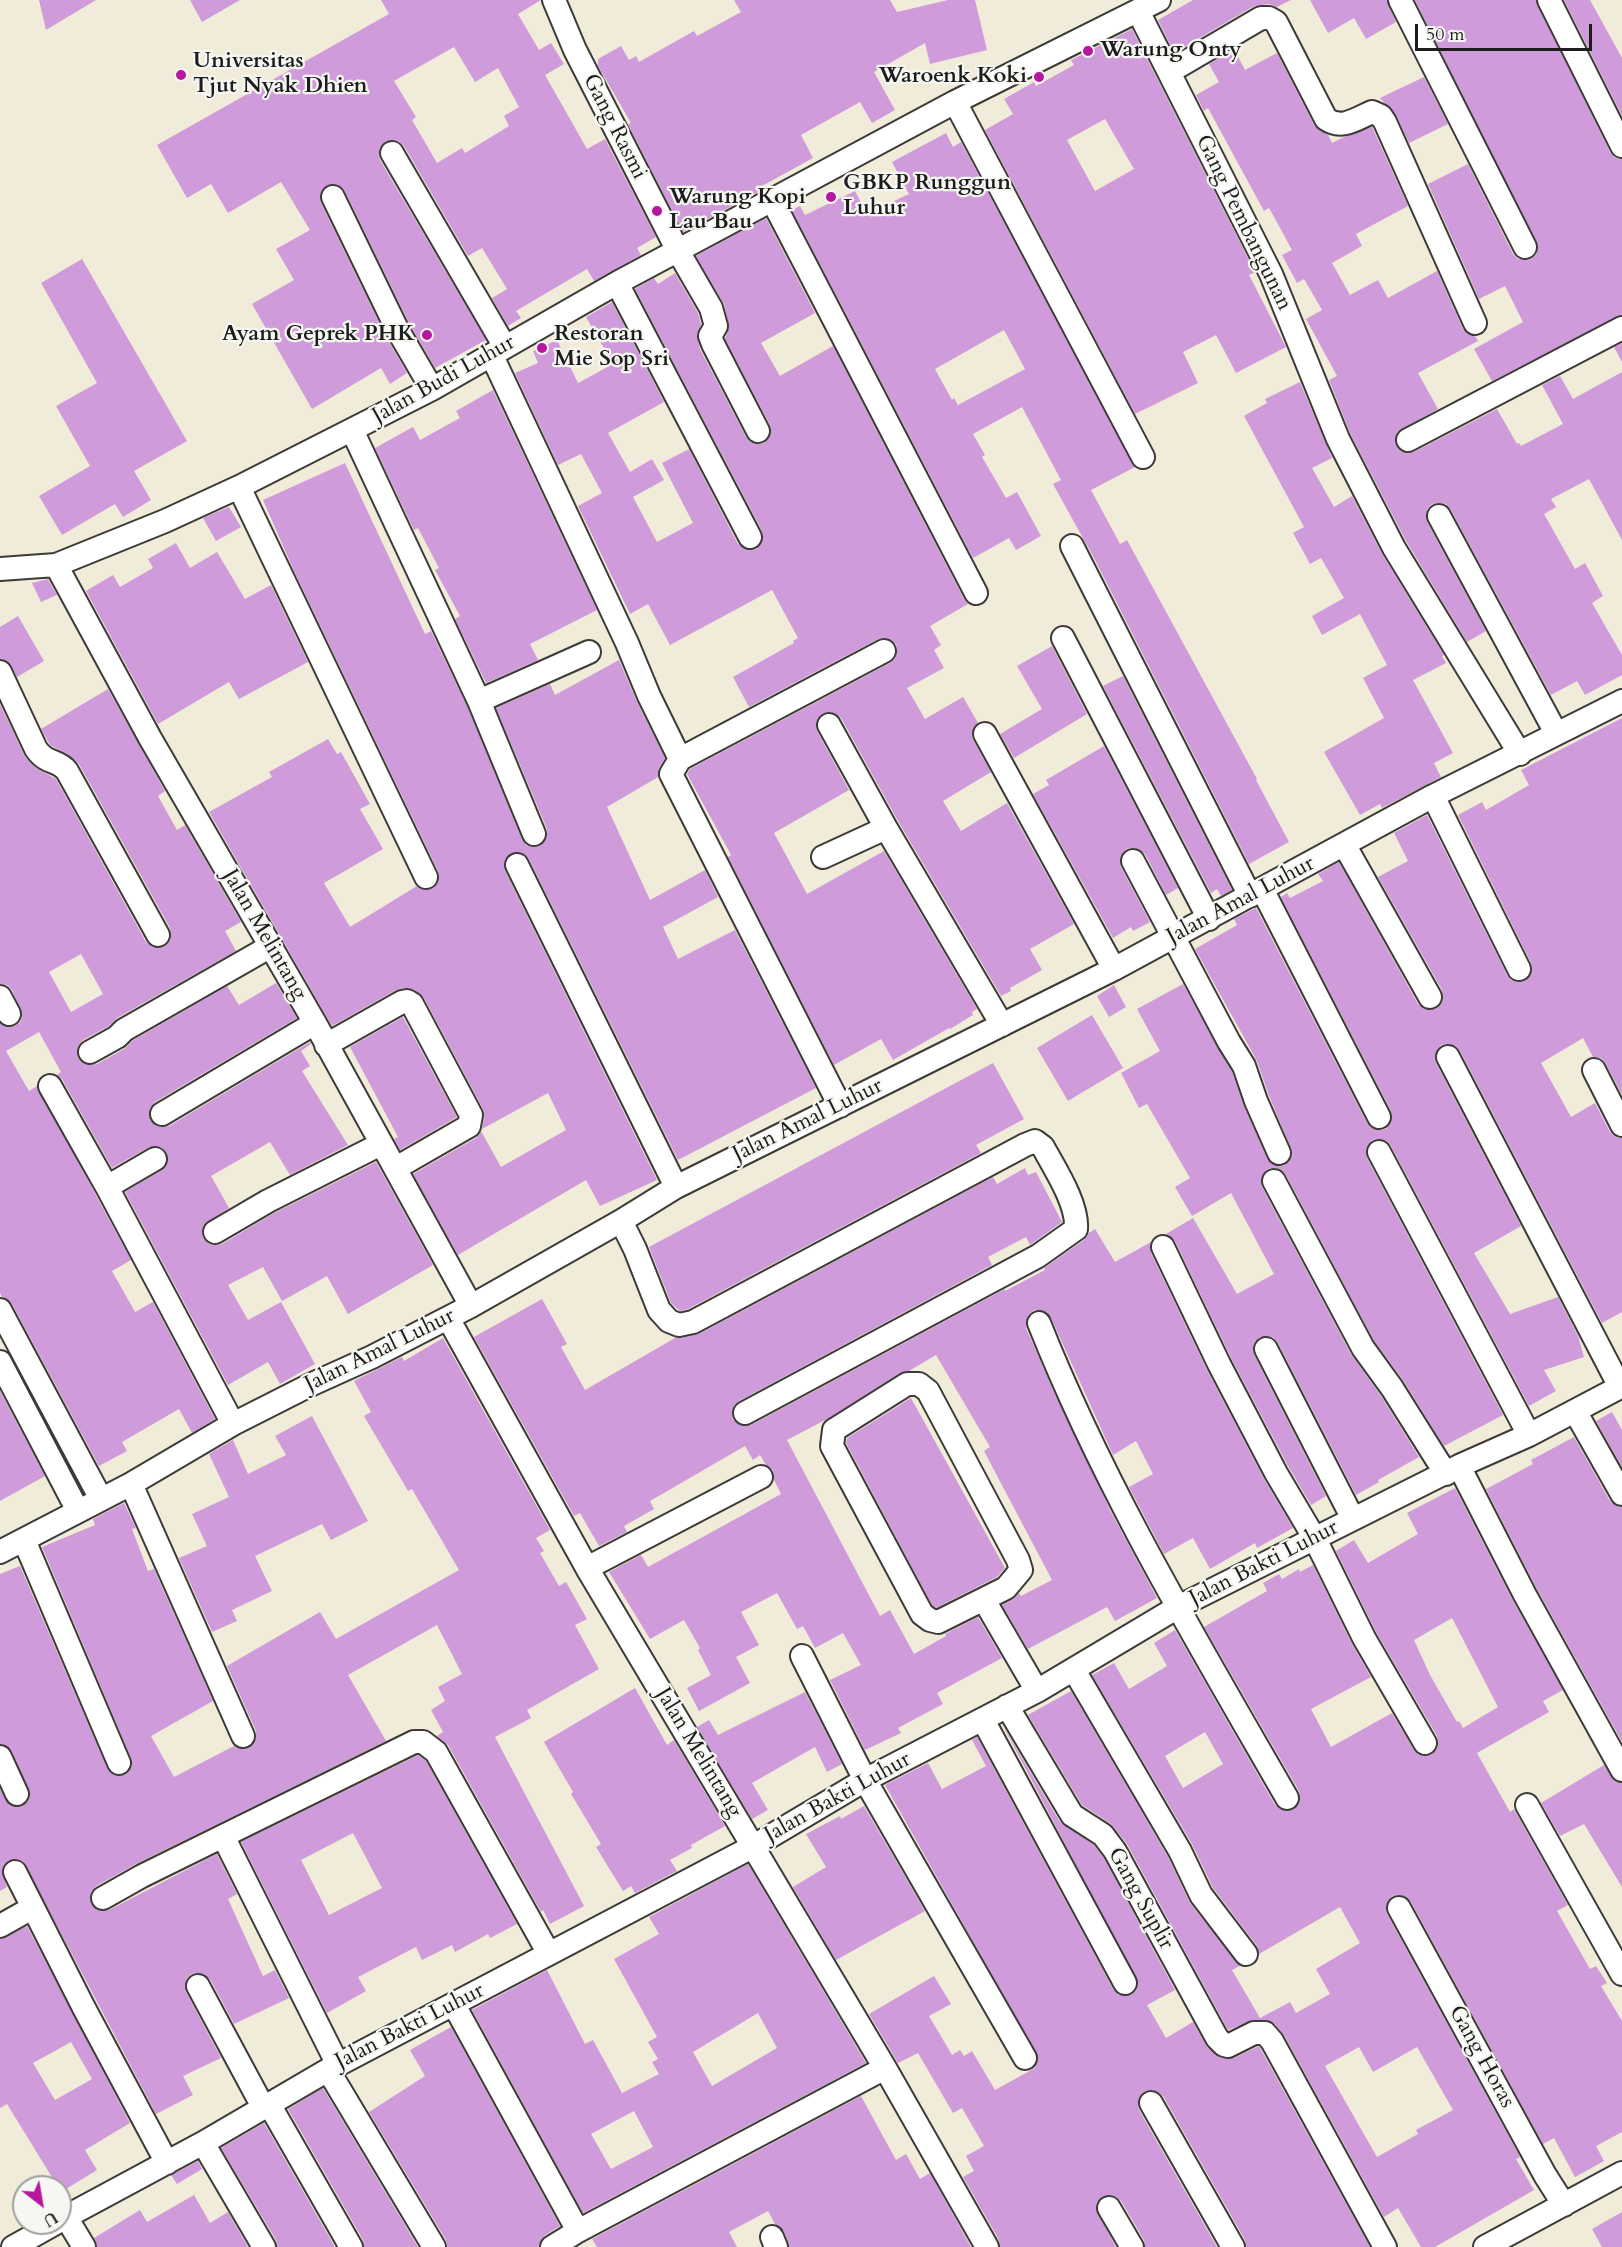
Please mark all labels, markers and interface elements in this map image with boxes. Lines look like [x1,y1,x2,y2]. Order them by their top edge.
scale bar [1418,12,1595,50]
text: 50 m [1426,22,1465,47]
place label: Warung Onty [1100,38,1242,64]
marker: Warung Onty [1081,44,1095,58]
place label: Universitas Tjut Nyak Dhien [193,49,368,100]
place label: Waroenk Koki [878,64,1027,90]
marker: Universitas Tjut Nyak Dhien [174,68,188,82]
street label: Gang Rasmi [576,70,652,184]
marker: Waroenk Koki [1032,70,1046,84]
street label: Gang Pembangunan [1189,131,1297,315]
place label: GBKP Runggun Luhur [843,171,1011,222]
place label: Warung Kopi Lau Bau [669,185,806,236]
marker: GBKP Runggun Luhur [824,190,838,204]
marker: Warung Kopi Lau Bau [650,204,664,218]
place label: Ayam Geprek PHK [222,322,415,348]
place label: Restoran Mie Sop Sri [554,322,669,374]
marker: Ayam Geprek PHK [420,328,434,342]
street label: Jalan Budi Luhur [368,330,520,430]
marker: Restoran Mie Sop Sri [535,341,549,355]
street label: Jalan Amal Luhur [1163,851,1319,951]
street label: Jalan Melintang [216,865,312,1005]
street label: Jalan Amal Luhur [729,1073,887,1169]
street label: Jalan Amal Luhur [301,1303,459,1399]
street label: Jalan Bakti Luhur [1185,1515,1343,1613]
street label: Jalan Melintang [649,1683,747,1823]
street label: Jalan Bakti Luhur [760,1747,916,1849]
street label: Gang Suplir [1101,1844,1179,1954]
street label: Jalan Bakti Luhur [331,1978,489,2076]
street label: Gang Horas [1442,2001,1520,2113]
north arrow [12,2175,72,2235]
text: U [39,2206,62,2232]

